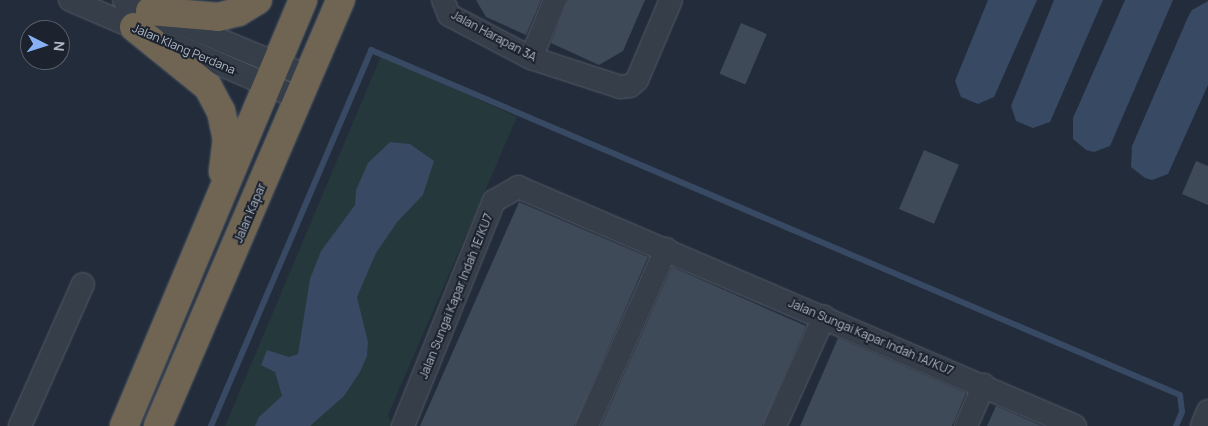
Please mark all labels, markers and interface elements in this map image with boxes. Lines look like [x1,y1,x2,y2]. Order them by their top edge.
street label: Jalan Harapan 3A [449,7,539,65]
north arrow [20,20,70,70]
street label: Jalan Klang Perdana [130,21,238,77]
text: N [50,40,69,52]
street label: Jalan Kapar [231,181,269,245]
street label: Jalan Sungai Kapar Indah 1E/KU7 [416,211,496,381]
street label: Jalan Sungai Kapar Indah 1A/KU7 [786,296,956,378]

